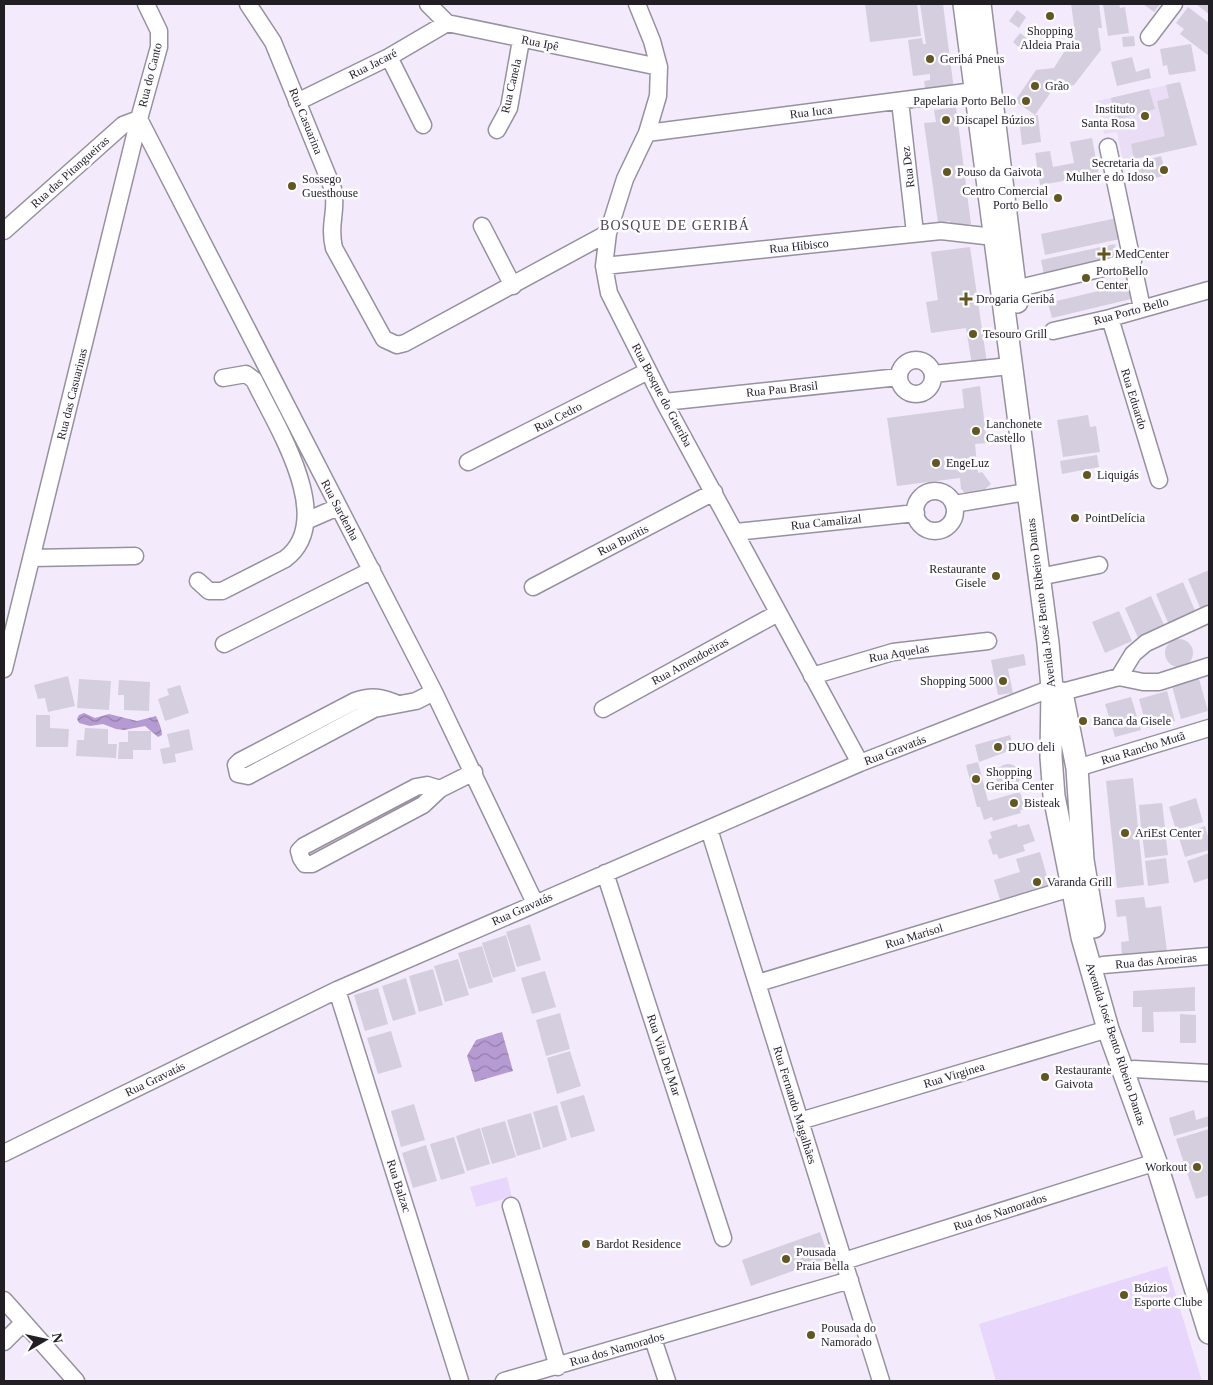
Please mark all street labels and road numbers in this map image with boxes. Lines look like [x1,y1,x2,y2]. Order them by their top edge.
street label: Rua Ipê [520,33,560,53]
street label: Rua do Canto [135,41,165,109]
street label: Rua Jacaré [347,46,399,82]
street label: Rua Canela [498,57,524,115]
street label: Rua Casuarina [286,86,326,157]
street label: Rua Iuca [789,102,834,122]
street label: Rua das Pitangueiras [28,133,112,211]
street label: Rua Dez [899,145,917,189]
street label: Rua Hibisco [769,236,829,256]
street label: Rua Porto Bello [1092,294,1170,328]
street label: Rua Bosque do Gueriba [629,341,695,450]
street label: Rua das Casuarinas [54,346,90,441]
street label: Rua Eduardo [1118,367,1150,431]
street label: Rua Pau Brasil [745,378,819,400]
street label: Rua Cedro [532,399,584,435]
street label: Rua Sardenha [318,477,362,543]
street label: Rua Camalizal [790,511,863,533]
street label: Avenida José Bento Ribeiro Dantas [1024,517,1058,688]
street label: Rua Buritis [595,521,651,559]
street label: Rua Amendoeiras [649,634,731,688]
street label: Rua Aquelas [868,641,931,665]
street label: Rua Rancho Mutã [1099,728,1187,767]
street label: Rua Gravatás [862,732,928,768]
street label: Rua Gravatás [489,889,555,929]
street label: Rua Marisol [883,920,945,951]
street label: Rua das Aroeiras [1115,950,1198,972]
street label: Avenida José Bento Ribeiro Dantas [1083,961,1149,1128]
street label: Rua Vila Del Mar [644,1012,684,1098]
street label: Rua Fernando Magalhães [770,1044,820,1166]
street label: Rua Gravatás [123,1058,188,1100]
street label: Rua Virginea [922,1059,987,1091]
street label: Rua Balzac [384,1158,414,1214]
street label: Rua dos Namorados [952,1190,1049,1234]
street label: Rua dos Namorados [568,1329,666,1369]

